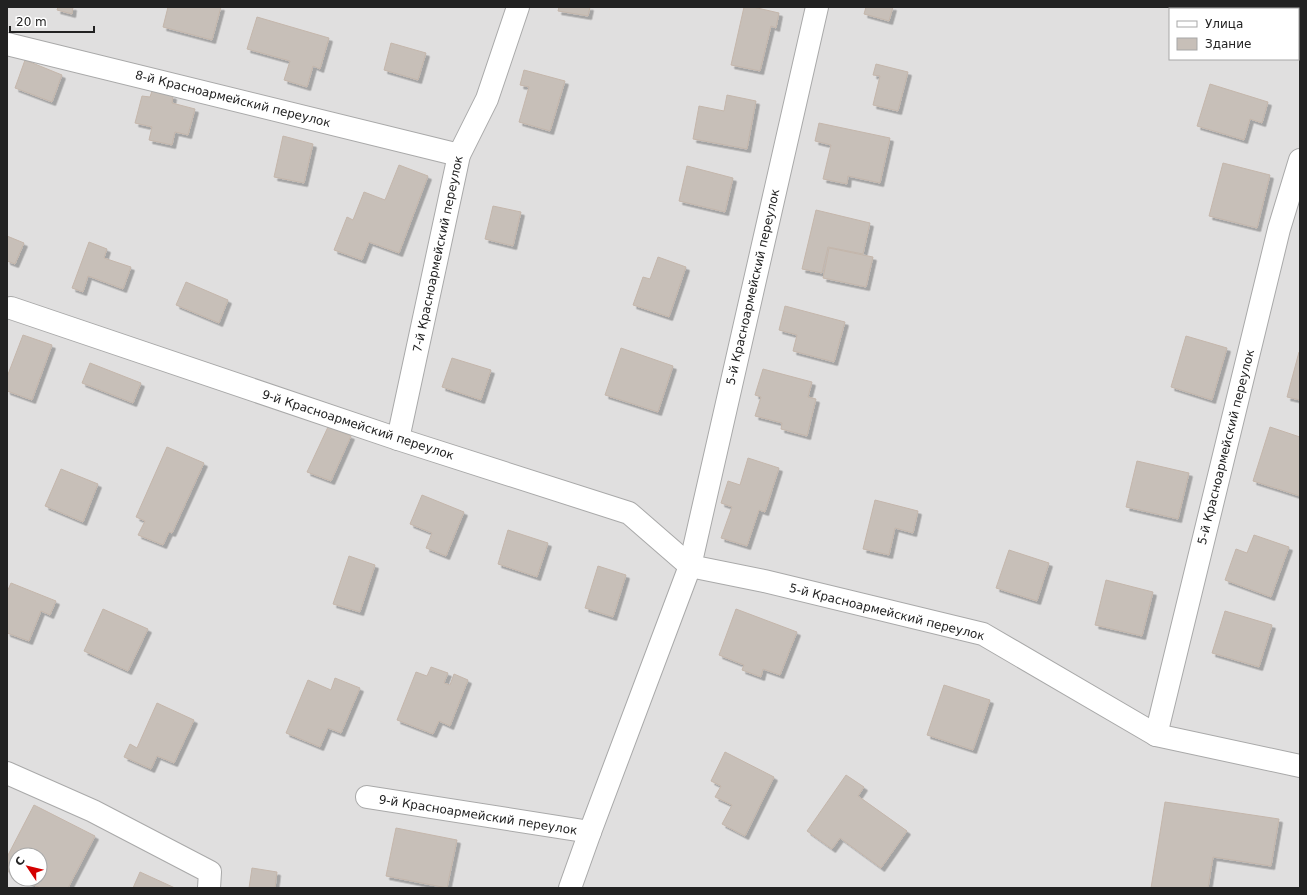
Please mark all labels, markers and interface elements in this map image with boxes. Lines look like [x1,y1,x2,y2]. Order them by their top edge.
scale bar [10,8,94,34]
legend [1169,8,1299,60]
text: 20 m [16,15,47,29]
text: Улица [1205,17,1243,31]
text: Здание [1205,37,1251,51]
street label: 8-й Красноармейский переулок [134,68,332,130]
street label: 7-й Красноармейский переулок [410,154,466,354]
street label: 5-й Красноармейский переулок [724,188,782,386]
street label: 5-й Красноармейский переулок [1195,348,1257,546]
street label: 9-й Красноармейский переулок [260,387,456,463]
street label: 5-й Красноармейский переулок [788,581,986,643]
street label: 9-й Красноармейский переулок [378,792,578,838]
north arrow [8,847,48,887]
text: С [13,855,28,869]

